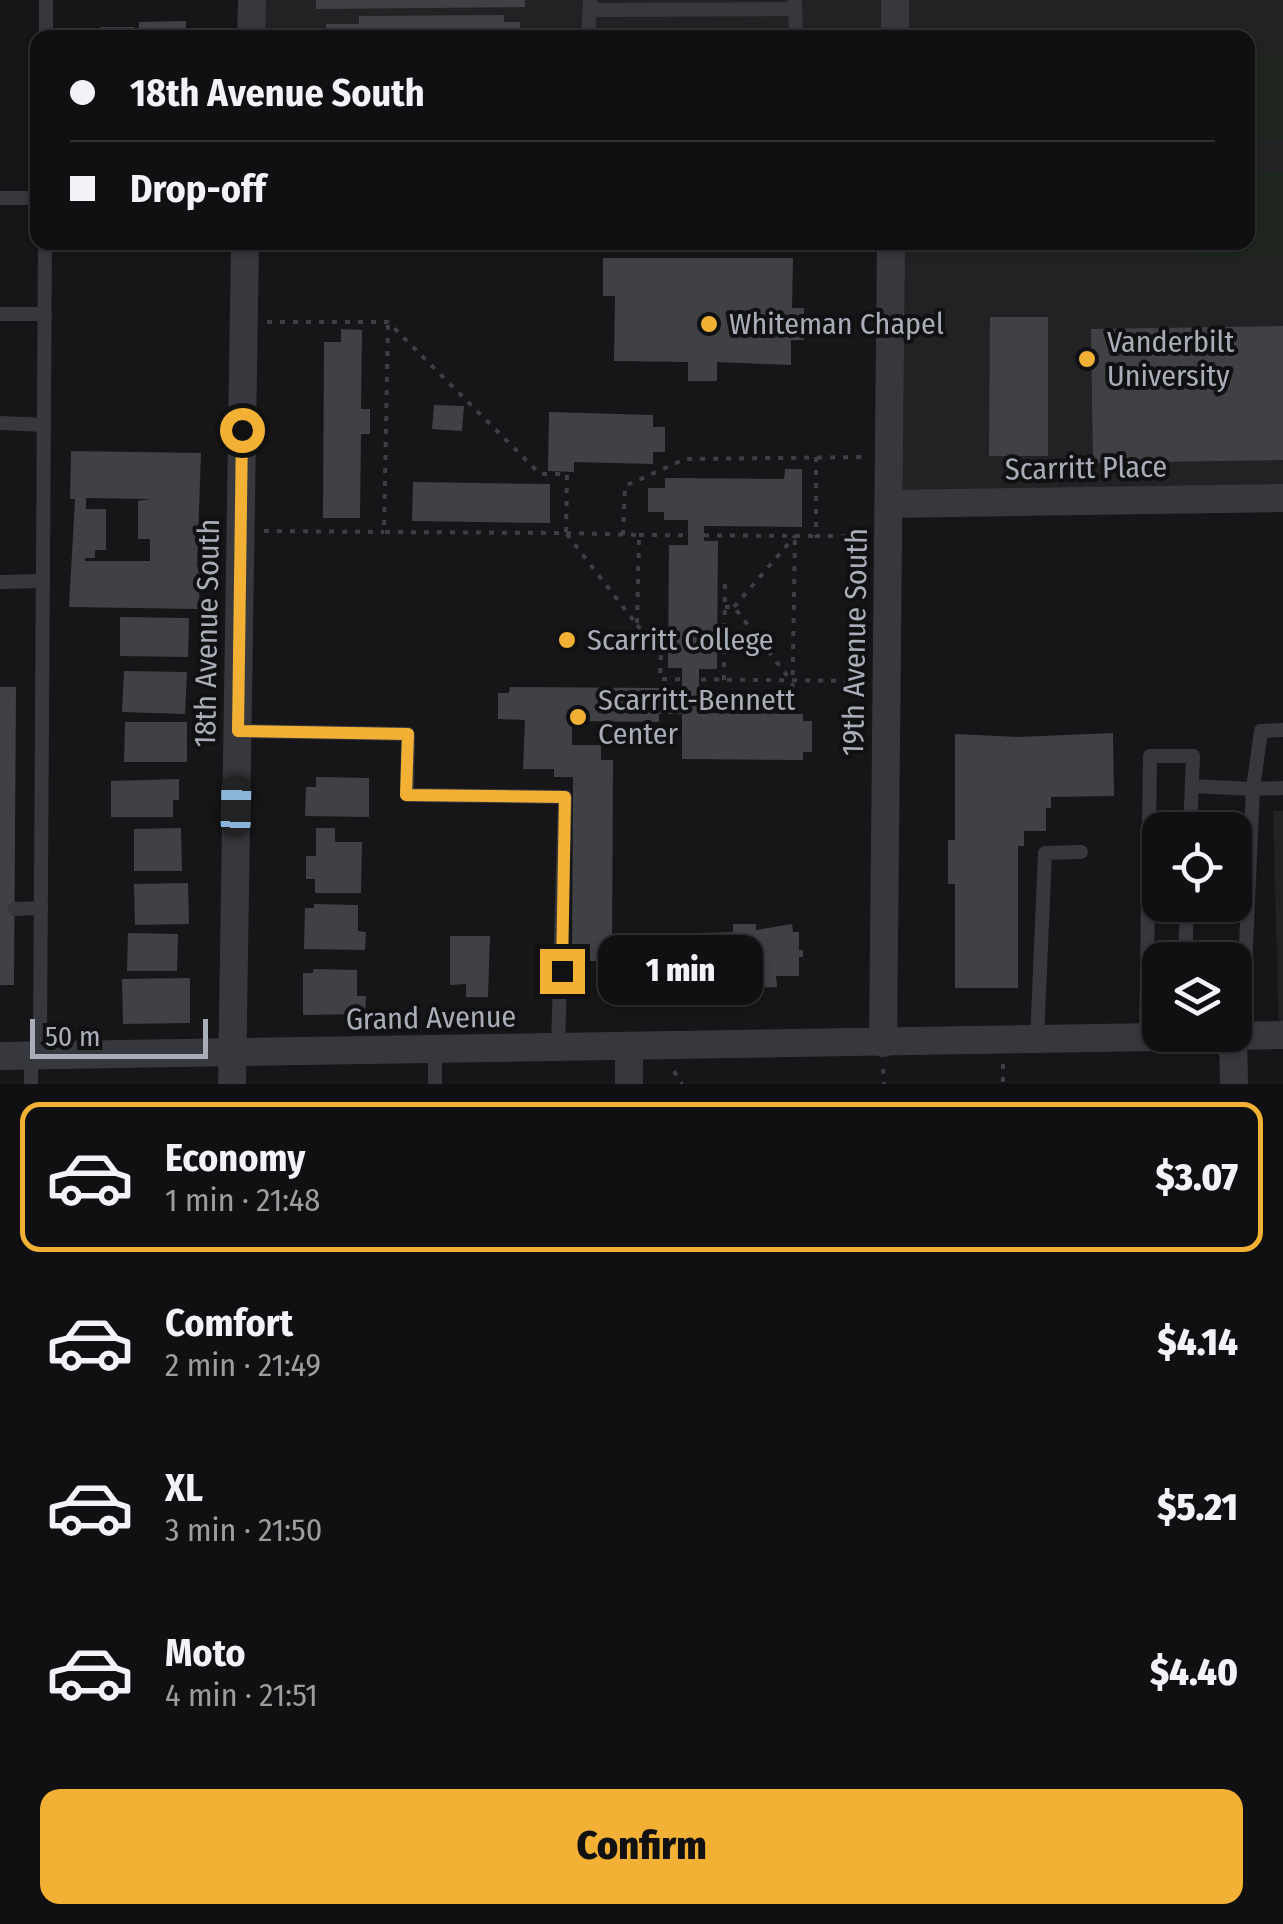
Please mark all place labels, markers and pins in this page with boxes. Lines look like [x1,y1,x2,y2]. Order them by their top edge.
place label: Whiteman Chapel [729,306,944,342]
marker: Whiteman Chapel [698,313,720,335]
place label: Vanderbilt University [1107,324,1234,394]
marker: Vanderbilt University [1076,348,1098,370]
place label: Scarritt College [587,622,774,658]
marker: Scarritt College [556,629,578,651]
place label: Scarritt-Bennett Center [598,682,796,752]
marker: Scarritt-Bennett Center [567,706,589,728]

